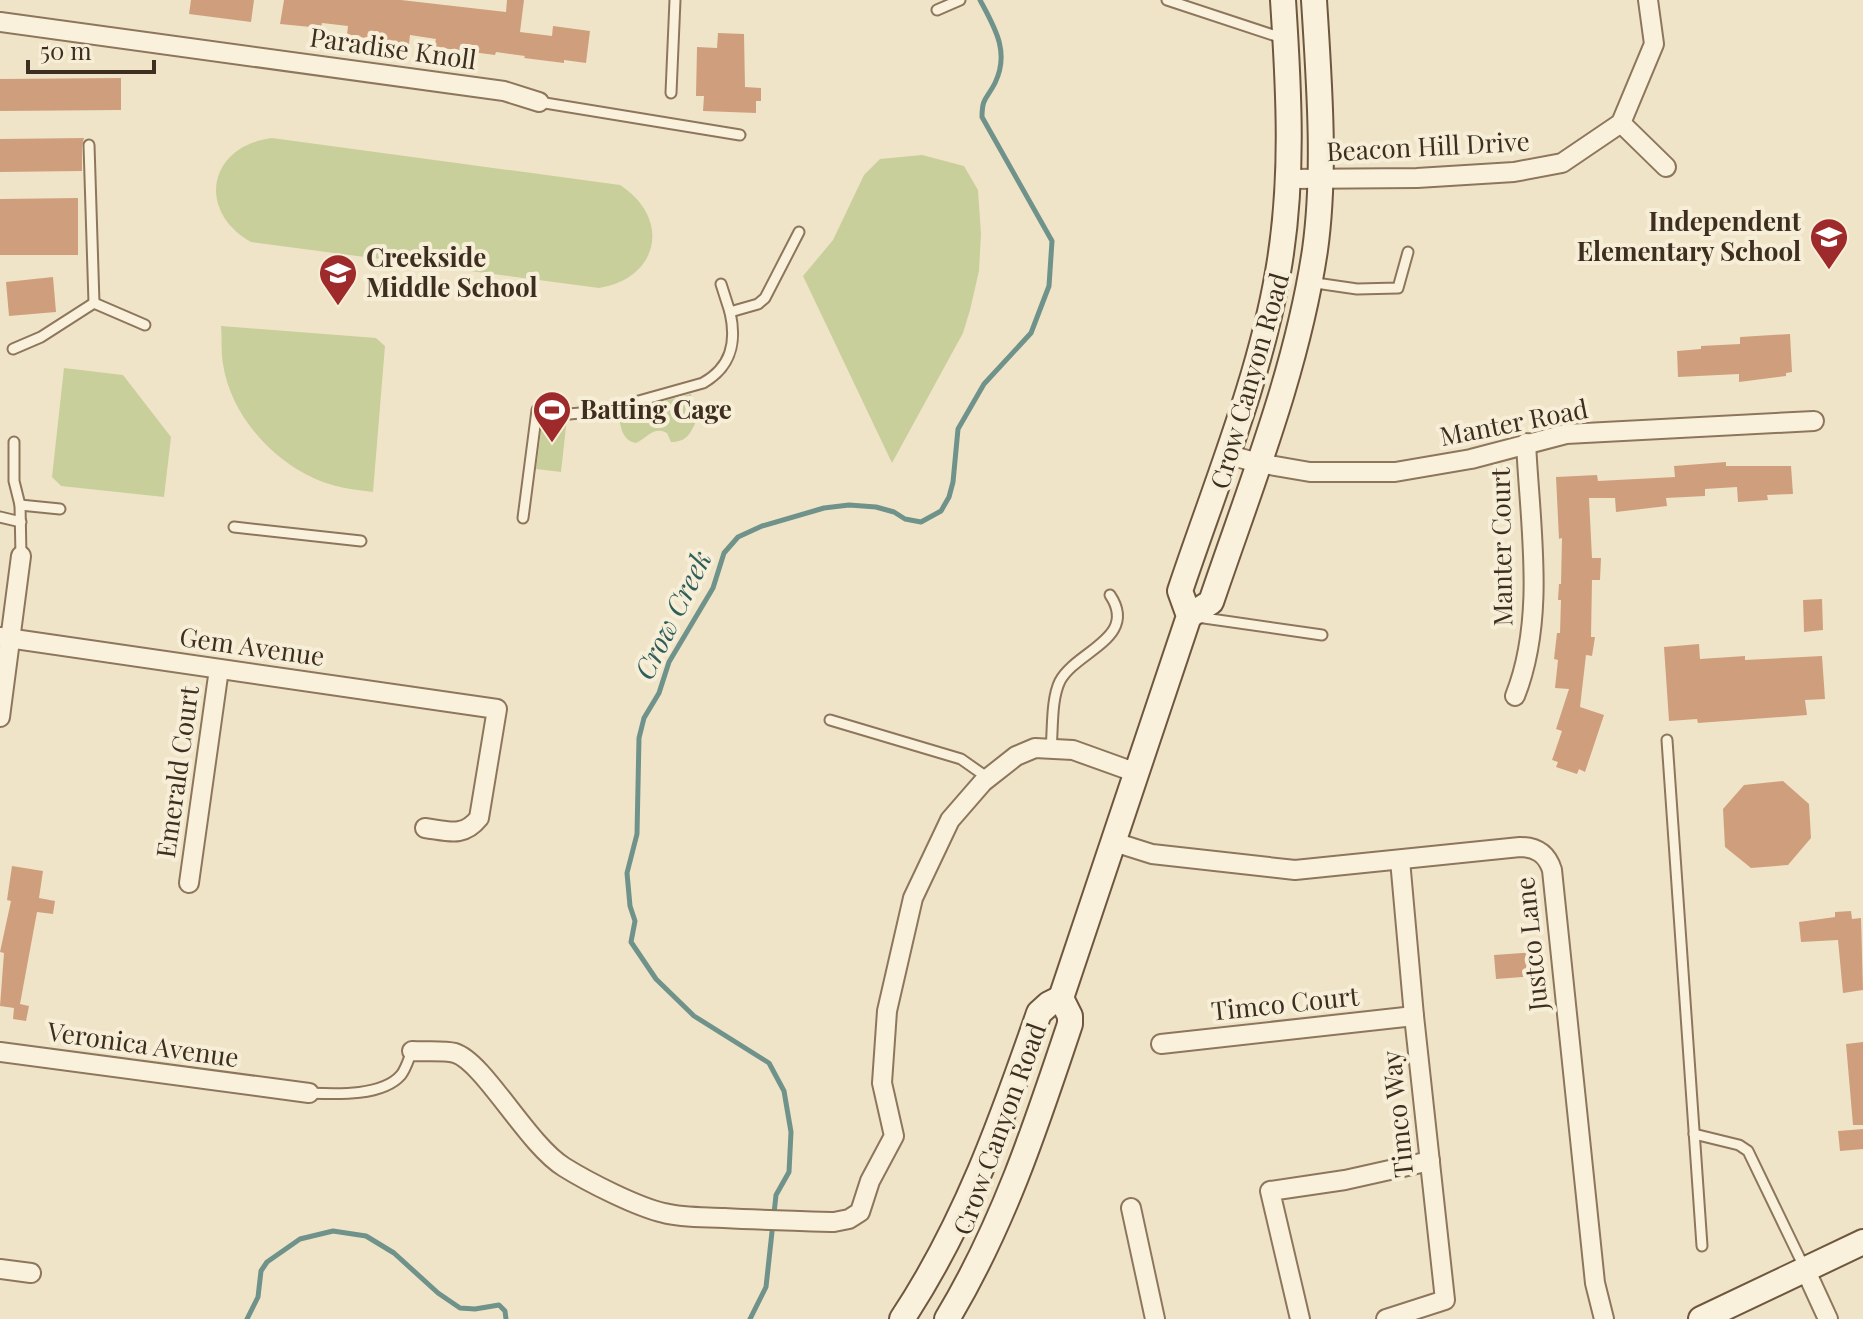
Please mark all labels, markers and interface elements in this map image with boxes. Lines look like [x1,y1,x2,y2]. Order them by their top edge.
street label: Paradise Knoll [308,19,479,77]
scale bar [28,24,154,74]
text: 50 m [40,34,92,66]
street label: Beacon Hill Drive [1325,123,1530,168]
place label: Independent Elementary School [1577,203,1802,268]
school or university icon: Independent Elementary School [1808,216,1850,271]
place label: Creekside Middle School [366,239,537,304]
school or university icon: Creekside Middle School [317,252,359,307]
street label: Crow Canyon Road [1201,268,1296,493]
sports icon: Batting Cage [531,389,573,444]
street label: Manter Road [1437,390,1591,453]
place label: Batting Cage [580,391,732,426]
street label: Manter Court [1482,467,1519,627]
water label: Crow Creek [625,544,719,685]
street label: Gem Avenue [178,618,327,673]
street label: Emerald Court [147,683,206,860]
street label: Justco Lane [1506,876,1555,1014]
street label: Timco Court [1209,977,1361,1028]
street label: Veronica Avenue [44,1013,241,1074]
street label: Crow Canyon Road [944,1018,1053,1239]
street label: Timco Way [1372,1049,1421,1179]

